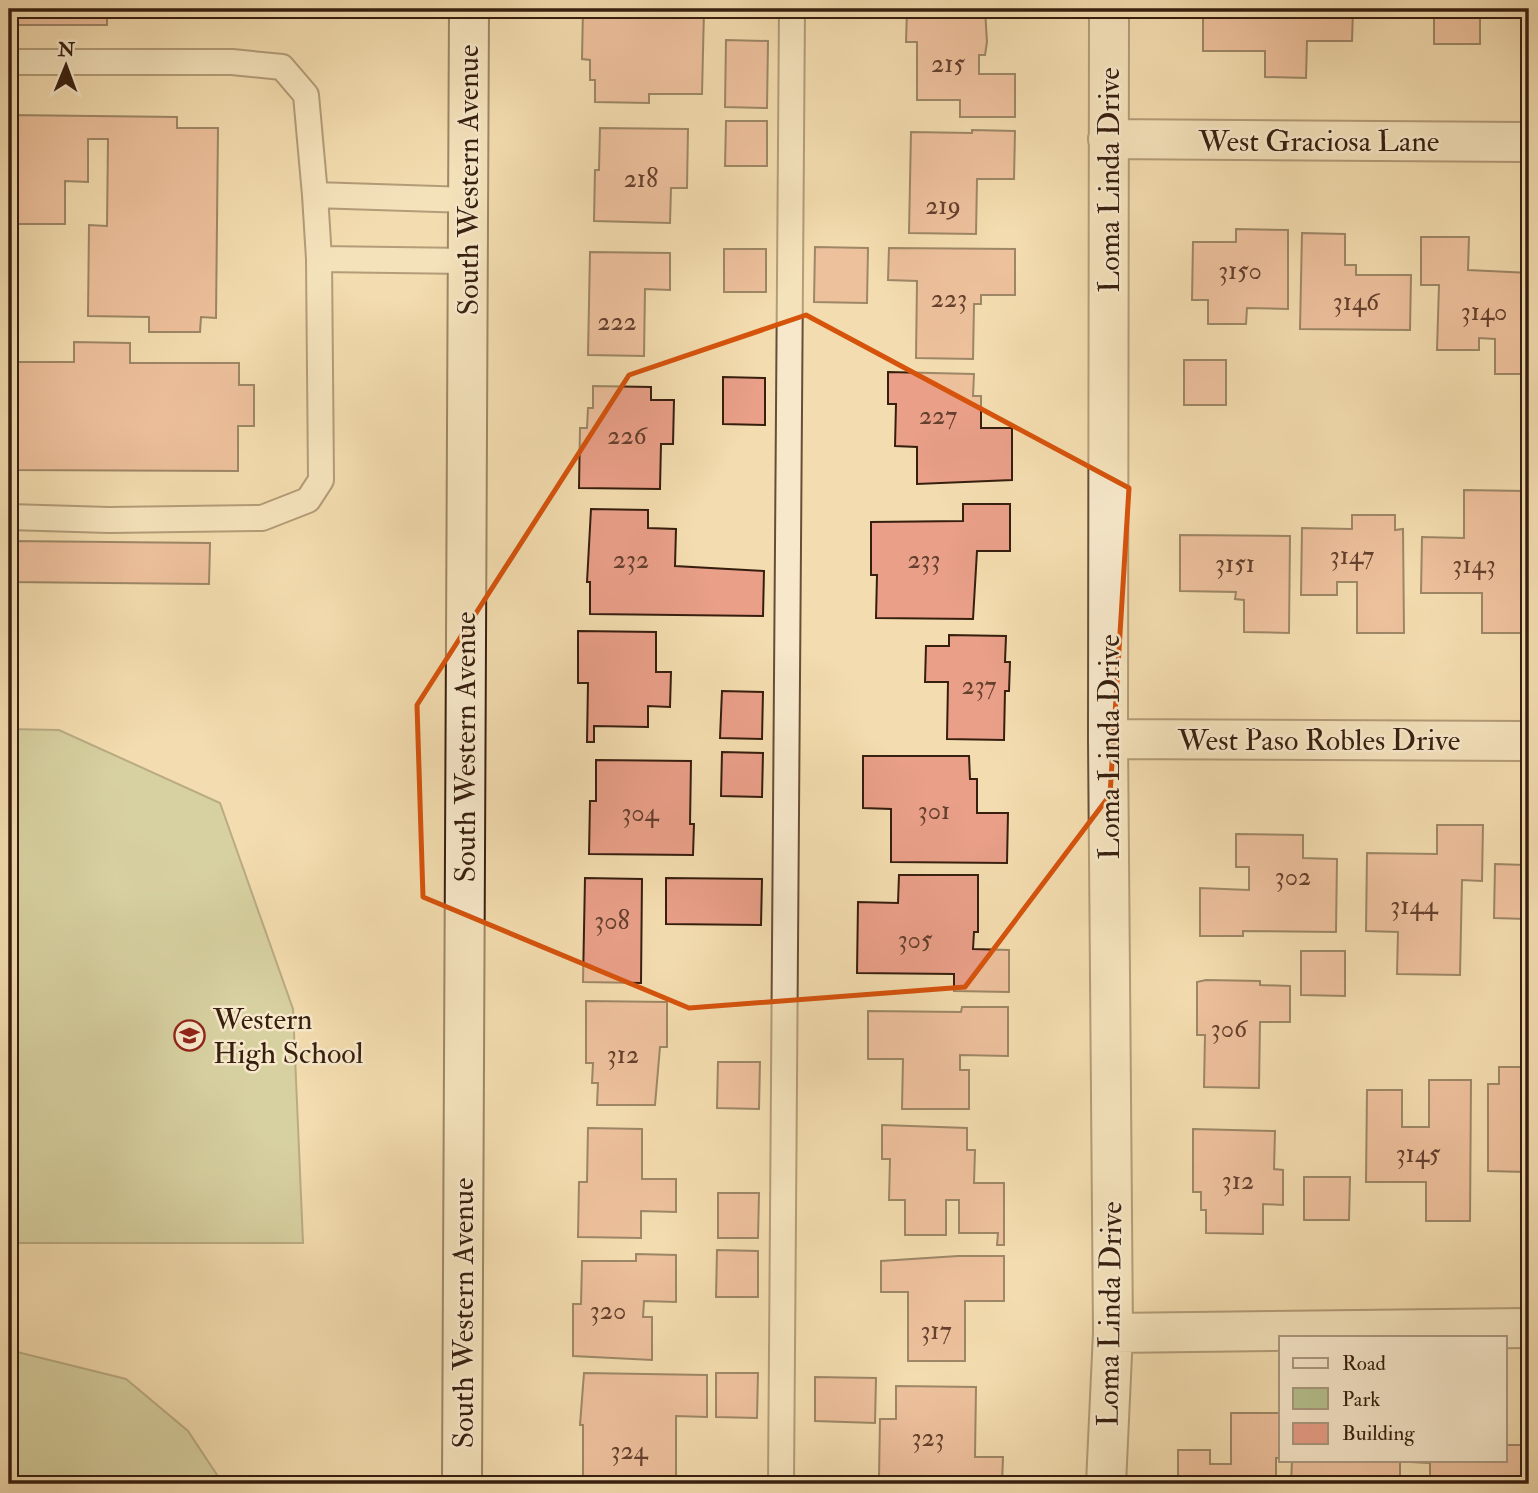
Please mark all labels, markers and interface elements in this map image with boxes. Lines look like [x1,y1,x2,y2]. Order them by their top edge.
north arrow [32,32,102,102]
text: N [57,38,76,62]
street label: South Western Avenue [450,44,487,316]
house number: 215 [931,48,965,80]
street label: Loma Linda Drive [1091,67,1128,293]
street label: West Graciosa Lane [1198,123,1439,160]
house number: 218 [624,163,658,195]
house number: 219 [925,190,961,222]
house number: 3150 [1218,255,1262,287]
house number: 223 [931,283,967,315]
house number: 3146 [1333,286,1381,318]
house number: 3140 [1461,296,1507,328]
house number: 222 [597,306,637,338]
house number: 227 [919,400,957,432]
house number: 226 [607,420,649,452]
house number: 3147 [1330,540,1374,572]
house number: 232 [613,544,649,576]
house number: 233 [907,544,941,576]
house number: 3151 [1215,548,1255,580]
house number: 3143 [1452,549,1496,581]
street label: South Western Avenue [447,611,484,883]
street label: Loma Linda Drive [1091,634,1128,860]
house number: 237 [961,670,997,702]
street label: West Paso Robles Drive [1177,722,1460,759]
house number: 301 [918,795,950,827]
house number: 304 [621,797,660,829]
house number: 302 [1275,861,1311,893]
house number: 3144 [1390,890,1439,922]
house number: 308 [594,905,630,937]
house number: 305 [898,924,933,956]
place label: Western High School [212,1001,364,1072]
house number: 306 [1211,1013,1249,1045]
school or university icon: Western High School [173,1019,207,1053]
house number: 312 [607,1039,639,1071]
house number: 3145 [1396,1138,1441,1170]
house number: 312 [1222,1165,1254,1197]
street label: South Western Avenue [445,1177,482,1449]
street label: Loma Linda Drive [1090,1201,1130,1427]
house number: 320 [590,1295,626,1327]
house number: 317 [920,1315,952,1347]
legend [1279,1336,1506,1462]
text: Road [1342,1350,1387,1377]
text: Park [1342,1386,1380,1413]
text: Building [1342,1420,1415,1447]
house number: 323 [911,1422,945,1454]
house number: 324 [610,1435,649,1467]

